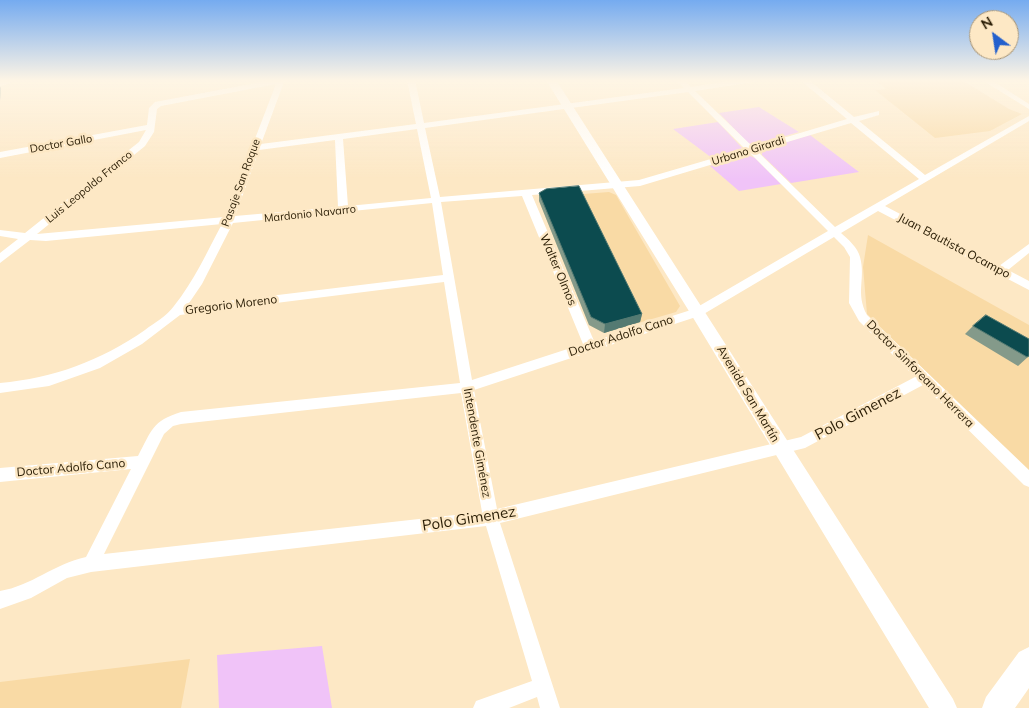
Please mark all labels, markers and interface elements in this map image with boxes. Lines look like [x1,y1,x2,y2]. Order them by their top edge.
north arrow [969,10,1019,60]
text: N [978,13,996,33]
street label: Doctor Gallo [29,132,93,156]
street label: Urbano Girardi [710,134,786,168]
street label: Pasaje San Roque [219,137,263,229]
street label: Luis Leopoldo Franco [43,148,135,226]
street label: Mardonio Navarro [263,203,357,225]
street label: Juan Bautista Ocampo [895,210,1013,282]
street label: Walter Olmos [536,232,580,308]
street label: Gregorio Moreno [184,292,278,318]
street label: Doctor Adolfo Cano [567,312,675,360]
street label: Doctor Sinforeano Herrera [863,317,977,431]
street label: Avenida San Martín [714,343,782,445]
street label: Polo Gimenez [812,384,904,444]
street label: Intendente Giménez [460,387,494,499]
street label: Doctor Adolfo Cano [16,456,126,480]
street label: Polo Gimenez [421,503,517,535]

